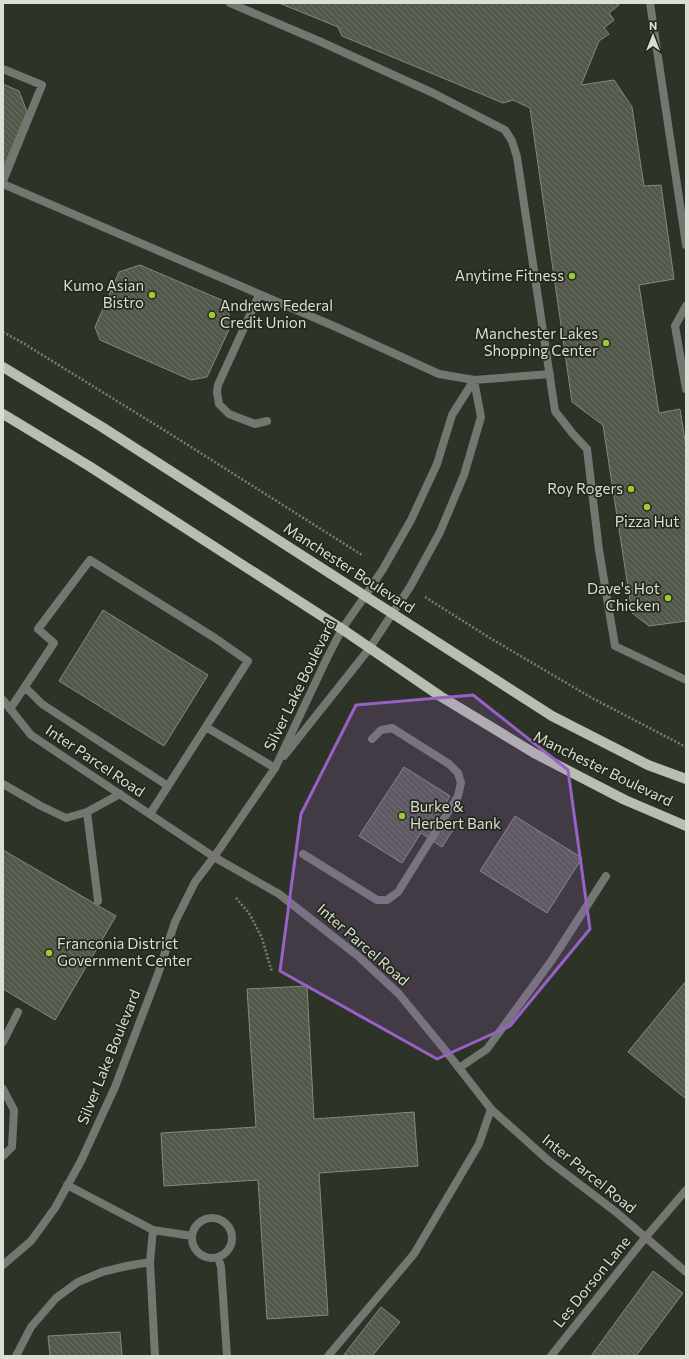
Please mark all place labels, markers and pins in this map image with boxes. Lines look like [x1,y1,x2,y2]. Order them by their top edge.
place label: Anytime Fitness [455,266,564,284]
marker: Anytime Fitness [567,271,577,281]
place label: Kumo Asian Bistro [63,276,144,311]
marker: Kumo Asian Bistro [147,290,157,300]
place label: Andrews Federal Credit Union [220,296,333,331]
marker: Andrews Federal Credit Union [207,310,217,320]
place label: Manchester Lakes Shopping Center [475,324,598,359]
marker: Manchester Lakes Shopping Center [601,338,611,348]
place label: Roy Rogers [547,479,623,497]
marker: Roy Rogers [626,484,636,494]
marker: Pizza Hut [642,502,652,512]
place label: Pizza Hut [615,512,679,530]
place label: Dave's Hot Chicken [587,579,660,614]
marker: Dave's Hot Chicken [663,593,673,603]
place label: Burke & Herbert Bank [410,797,501,832]
marker: Burke & Herbert Bank [397,811,407,821]
place label: Franconia District Government Center [57,934,192,969]
marker: Franconia District Government Center [44,948,54,958]

